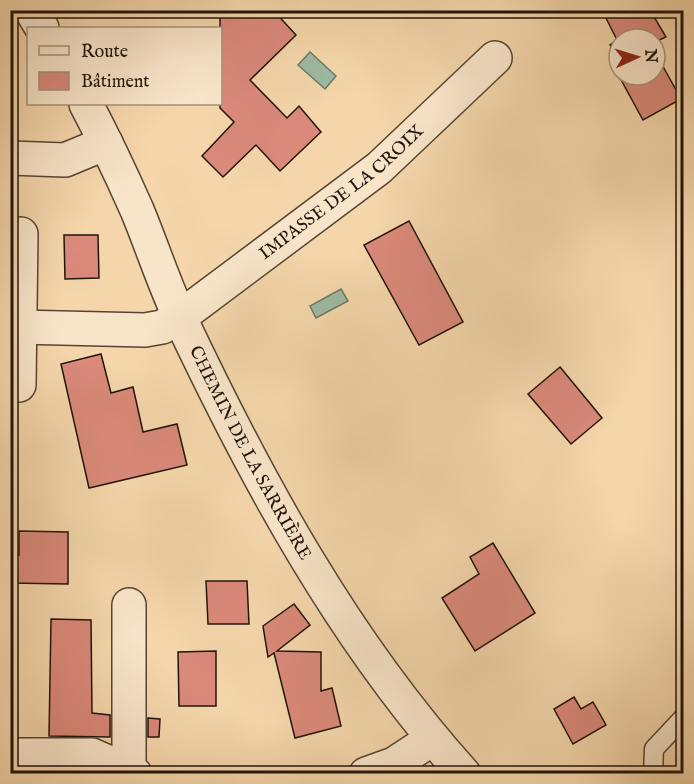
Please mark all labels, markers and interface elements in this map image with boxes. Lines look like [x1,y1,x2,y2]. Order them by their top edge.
legend [27,27,222,105]
north arrow [607,27,667,87]
text: Route [81,41,128,64]
text: N [639,47,660,64]
text: Bâtiment [81,71,150,94]
street label: IMPASSE DE LA CROIX [255,120,429,265]
street label: CHEMIN DE LA SARRIÈRE [184,342,316,564]

